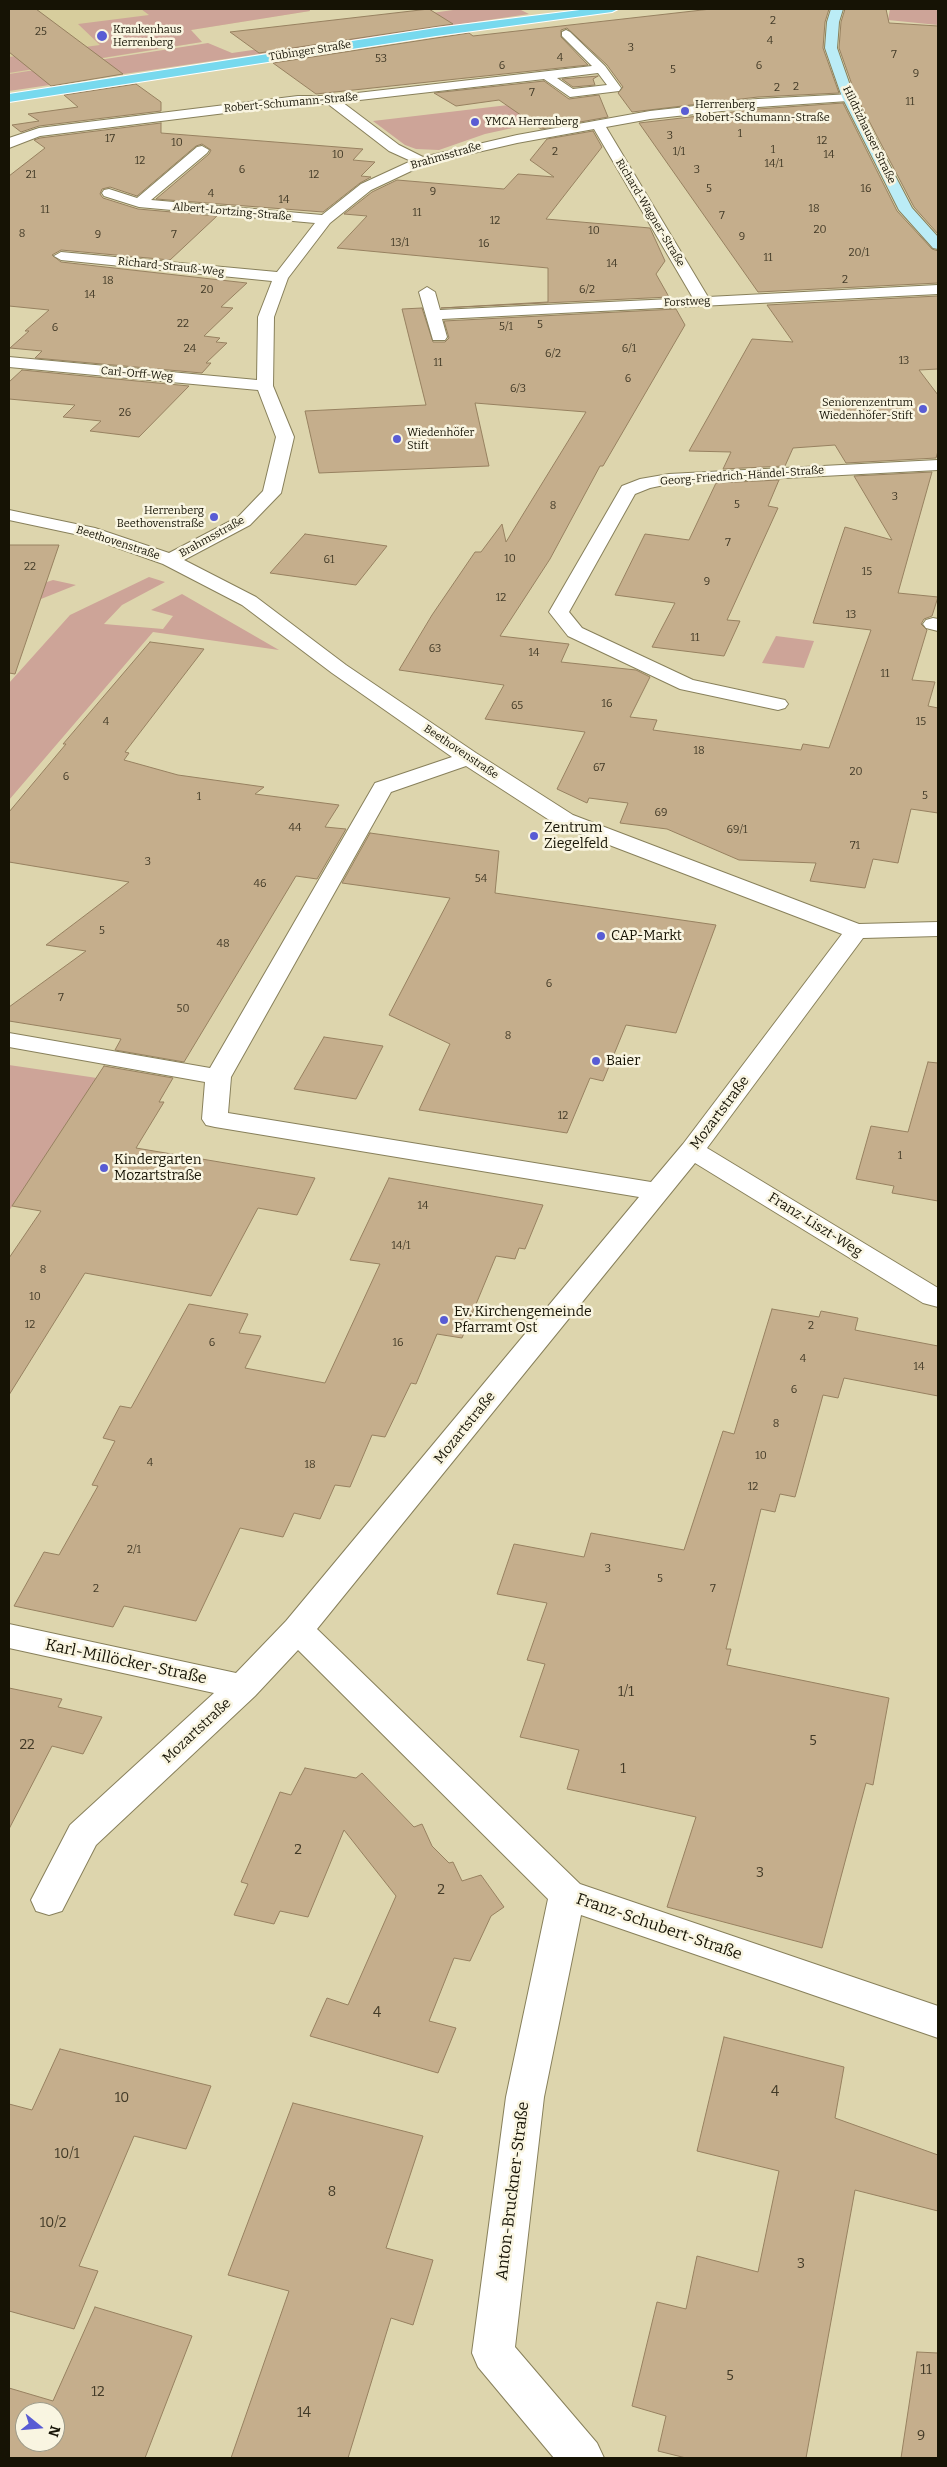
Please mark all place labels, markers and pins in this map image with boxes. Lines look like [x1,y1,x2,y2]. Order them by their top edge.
place label: Krankenhaus Herrenberg [113,23,182,49]
marker: Krankenhaus Herrenberg [95,29,109,43]
place label: Herrenberg Robert-Schumann-Straße [695,98,830,124]
marker: Herrenberg Robert-Schumann-Straße [679,105,691,117]
place label: YMCA Herrenberg [485,115,578,129]
marker: YMCA Herrenberg [469,116,481,128]
place label: Seniorenzentrum Wiedenhöfer-Stift [819,396,913,422]
marker: Seniorenzentrum Wiedenhöfer-Stift [917,403,929,415]
place label: Wiedenhöfer Stift [407,426,474,452]
marker: Wiedenhöfer Stift [391,433,403,445]
place label: Herrenberg Beethovenstraße [117,504,204,530]
marker: Herrenberg Beethovenstraße [208,511,220,523]
place label: Zentrum Ziegelfeld [544,820,608,852]
marker: Zentrum Ziegelfeld [528,830,540,842]
place label: CAP-Markt [611,928,682,944]
marker: CAP-Markt [595,930,607,942]
place label: Baier [606,1053,640,1069]
marker: Baier [590,1055,602,1067]
place label: Kindergarten Mozartstraße [114,1152,202,1184]
marker: Kindergarten Mozartstraße [98,1162,110,1174]
place label: Ev. Kirchengemeinde Pfarramt Ost [454,1304,592,1336]
marker: Ev. Kirchengemeinde Pfarramt Ost [438,1314,450,1326]

